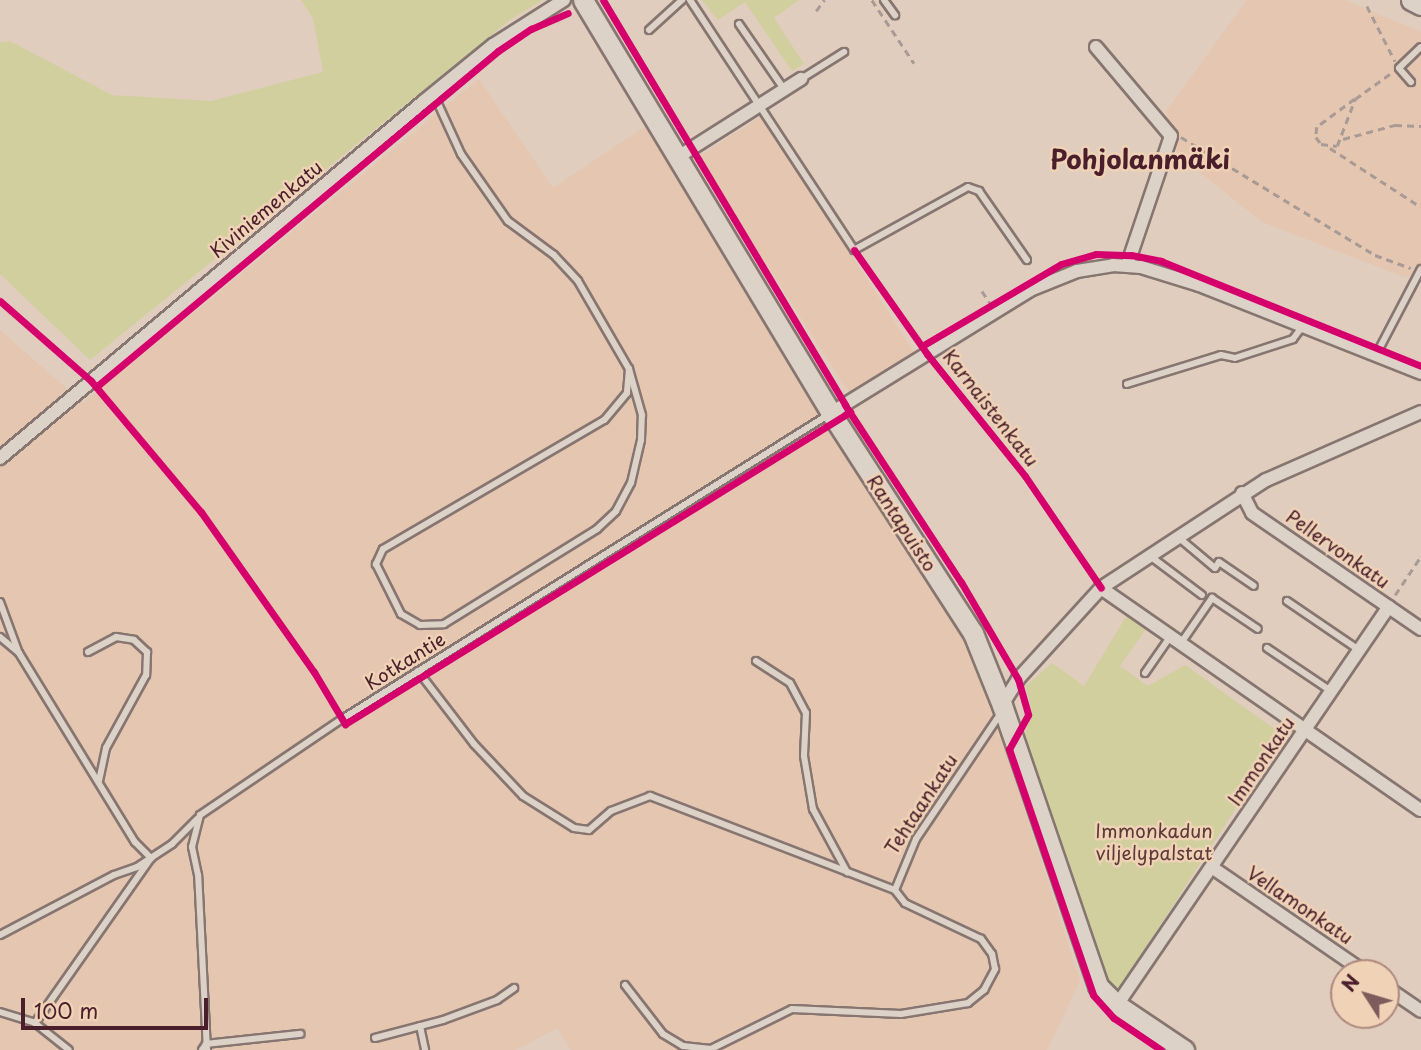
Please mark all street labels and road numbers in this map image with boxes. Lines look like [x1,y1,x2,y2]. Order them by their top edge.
street label: Kiviniemenkatu [205,155,327,263]
street label: Karnaistenkatu [938,345,1044,471]
street label: Rantapuisto [862,470,942,576]
street label: Pellervonkatu [1282,505,1394,593]
street label: Kotkantie [361,627,449,695]
street label: Immonkatu [1223,712,1299,810]
street label: Tehtaankatu [880,749,962,859]
street label: Vellamonkatu [1243,861,1357,949]

